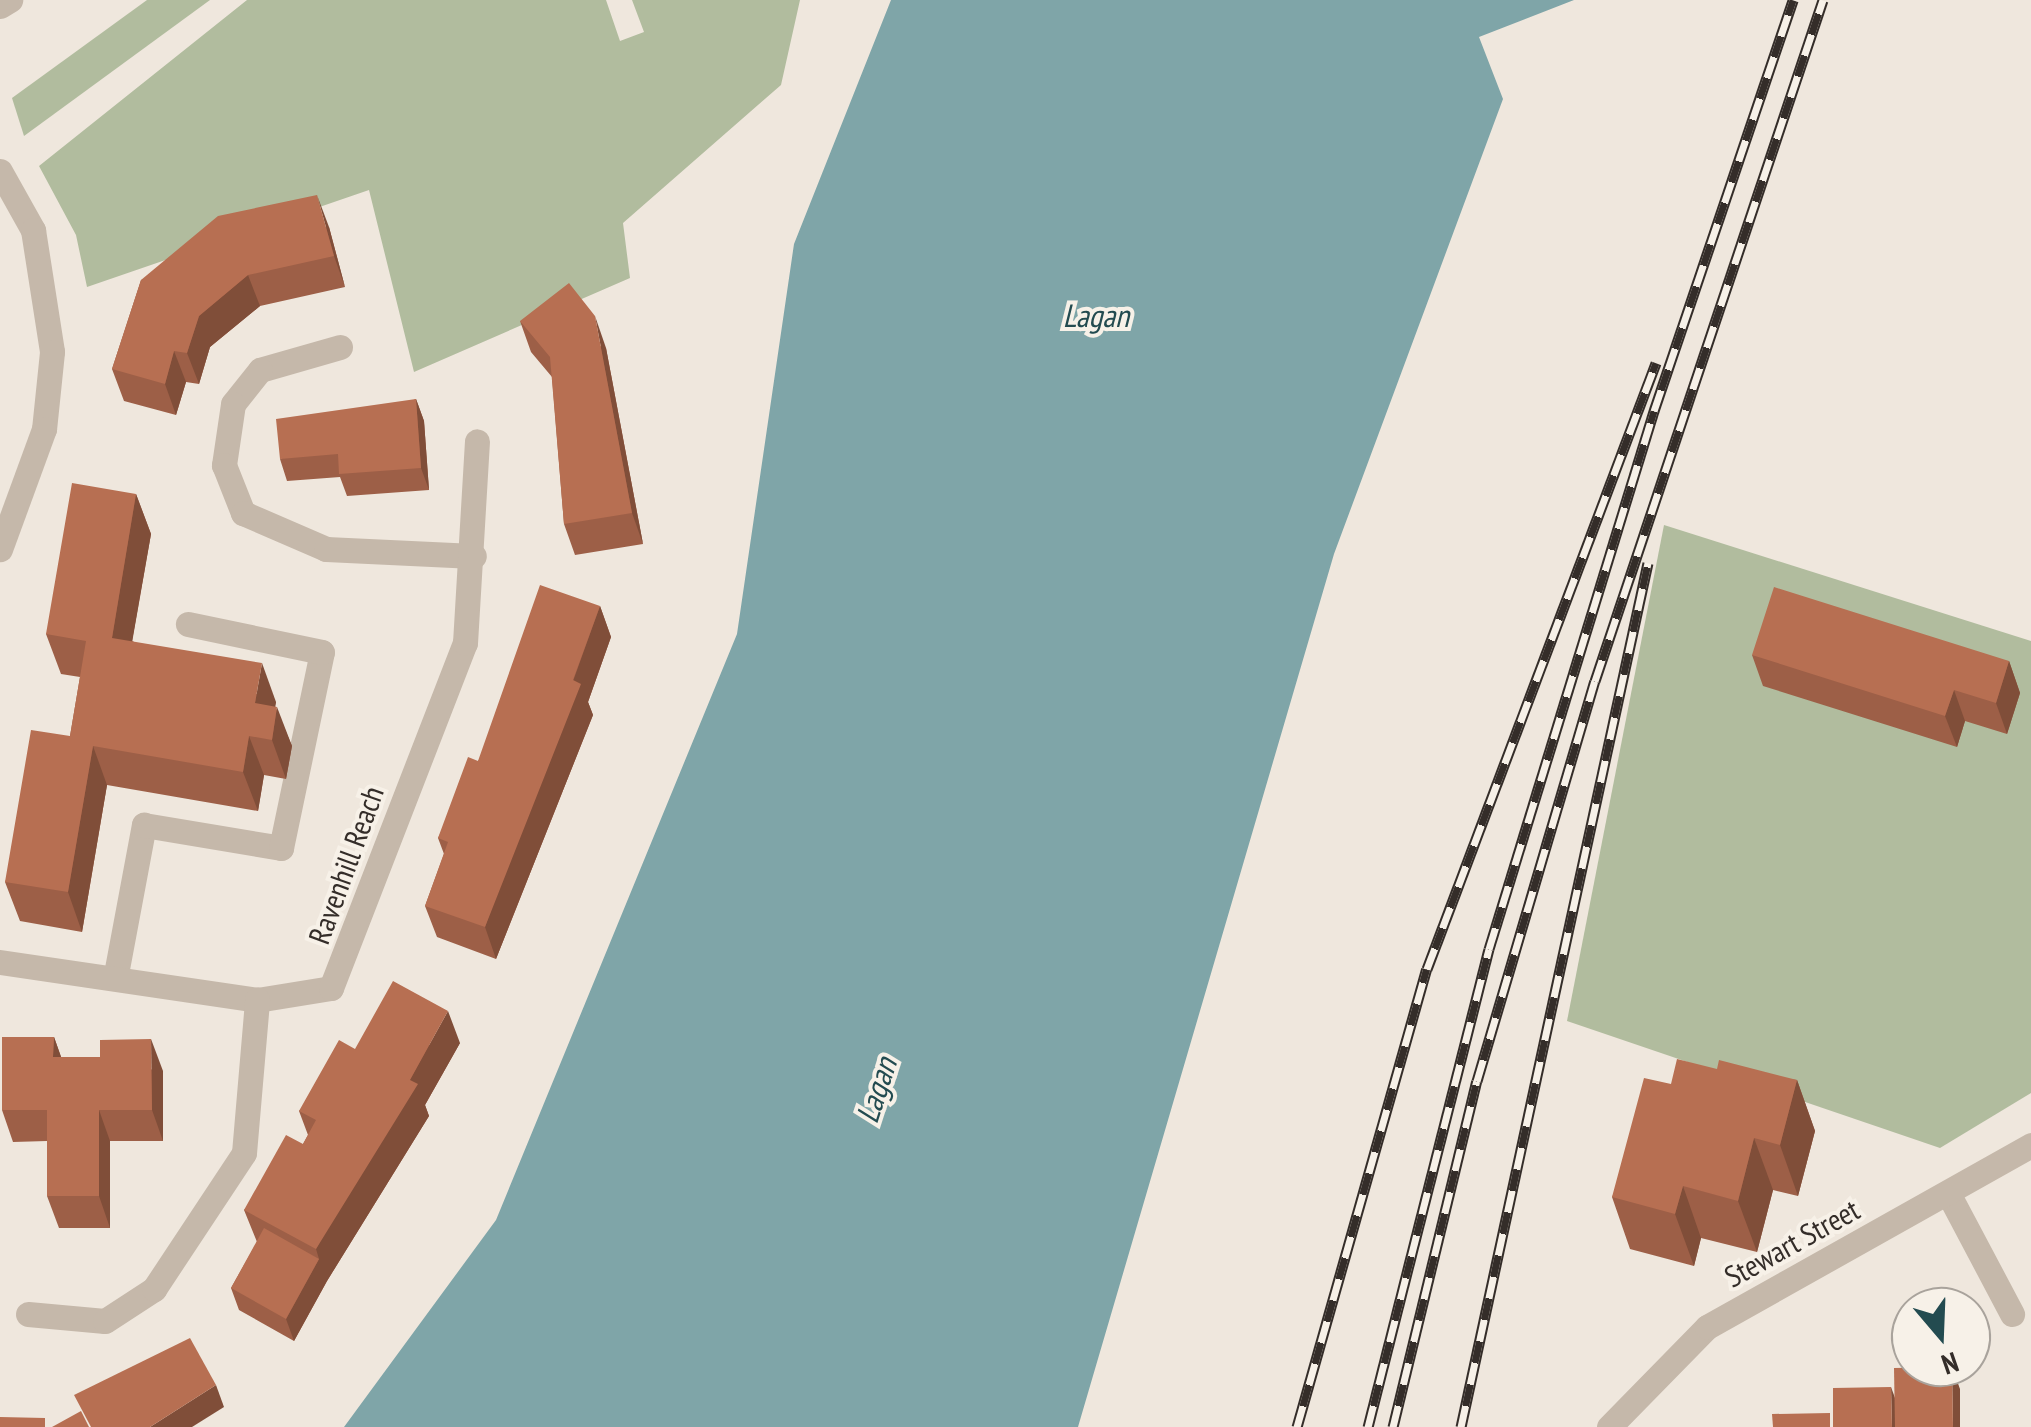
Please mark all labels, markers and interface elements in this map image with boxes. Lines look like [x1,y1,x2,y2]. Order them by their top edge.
water label: Lagan [1063,296,1129,334]
street label: Ravenhill Reach [301,781,391,949]
water label: Lagan [847,1053,905,1127]
street label: Stewart Street [1718,1191,1866,1295]
north arrow [1891,1287,1991,1387]
text: N [1937,1344,1963,1384]

